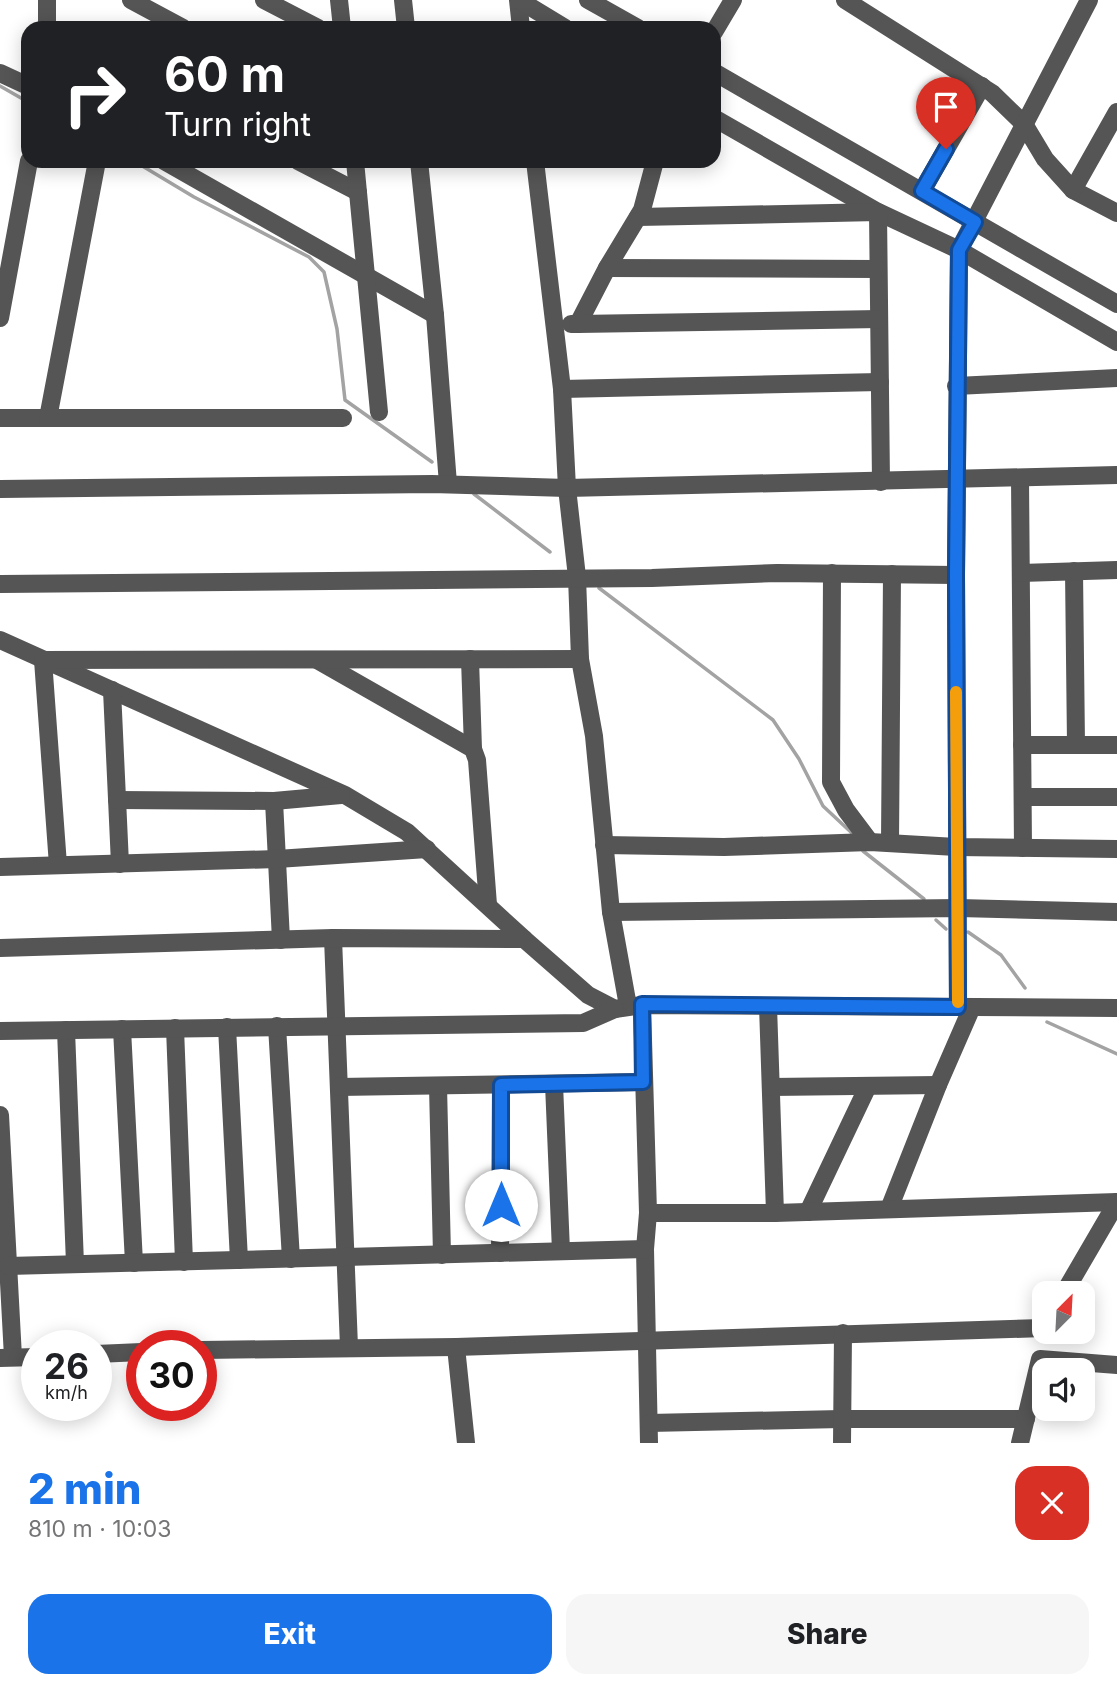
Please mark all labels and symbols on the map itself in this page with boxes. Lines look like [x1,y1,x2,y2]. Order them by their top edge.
pin [916,77,976,149]
position arrow [464,1168,538,1242]
north arrow [1032,1281,1096,1344]
speed limit sign: 30 [126,1330,217,1421]

